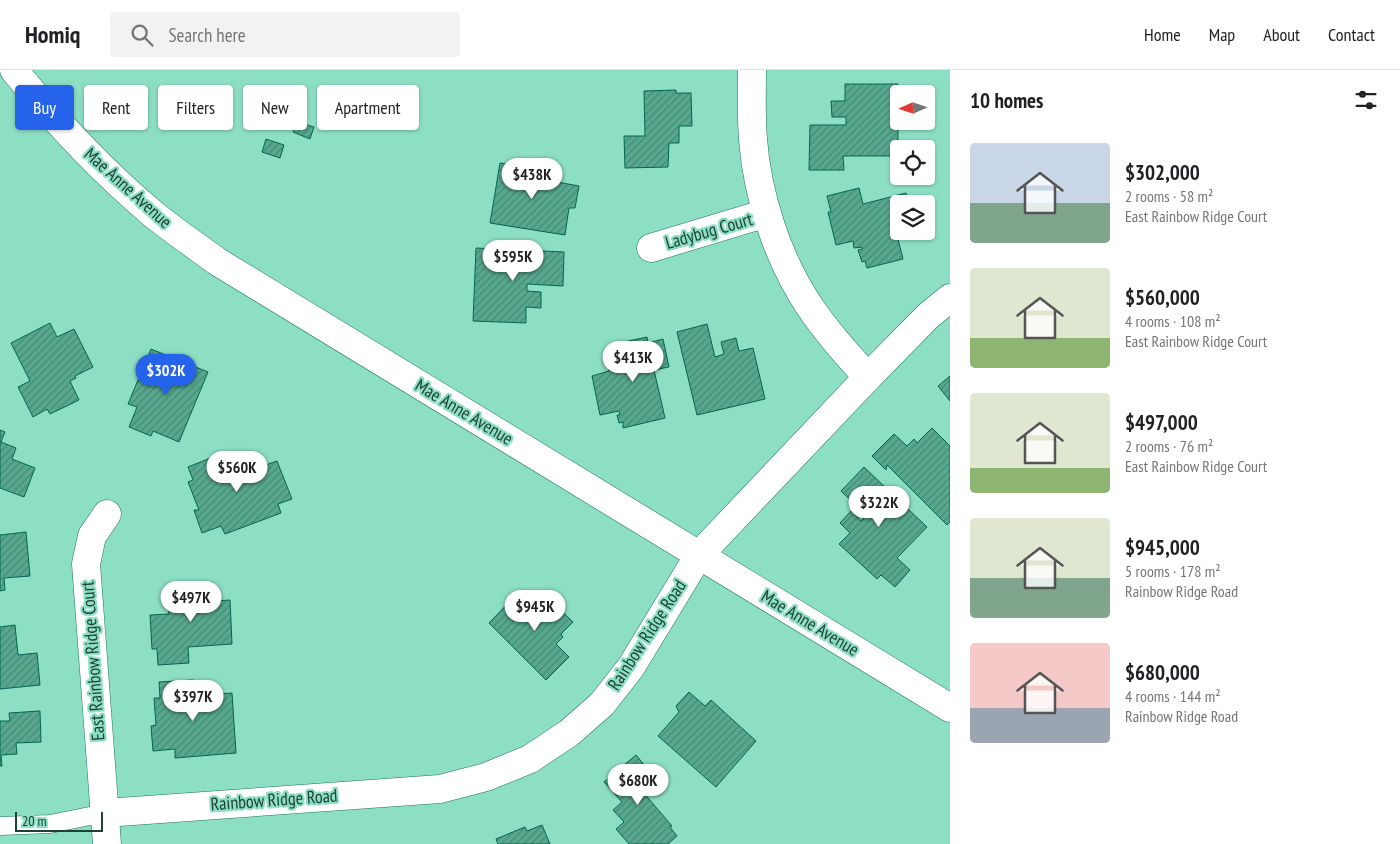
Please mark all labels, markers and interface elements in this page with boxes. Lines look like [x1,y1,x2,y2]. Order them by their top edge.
search box [110,12,460,57]
text: Homiq [25,19,80,50]
icon: search [128,21,156,49]
text: Search here [168,23,246,47]
text: Home [1144,23,1181,46]
text: Map [1209,23,1235,46]
text: About [1263,23,1300,46]
text: Contact [1328,23,1375,46]
chip: Buy [15,85,74,130]
chip: Rent [84,85,148,130]
chip: Filters [158,85,233,130]
chip: New [243,85,307,130]
chip: Apartment [317,85,419,130]
north arrow [890,85,935,130]
map controls [890,85,935,240]
icon: filters [1352,86,1380,114]
text: 10 homes [970,87,1043,114]
button: locate [890,140,935,185]
street label: Mae Anne Avenue [80,142,177,233]
pin: $438K [497,158,567,200]
text: $302,000 [1125,159,1200,186]
icon: home [1010,163,1070,223]
text: $438K [513,164,551,184]
text: 2 rooms · 58 m² [1125,186,1213,206]
button: layers [890,195,935,240]
text: East Rainbow Ridge Court [1125,206,1267,226]
street label: Ladybug Court [663,207,755,254]
pin: $595K [478,240,548,282]
text: $595K [494,246,532,266]
text: $560,000 [1125,284,1200,311]
icon: home [1010,288,1070,348]
text: 4 rooms · 108 m² [1125,311,1221,331]
text: East Rainbow Ridge Court [1125,331,1267,351]
pin: $413K [598,340,668,383]
text: $413K [614,347,652,367]
pin: $302K [131,354,201,396]
text: $302K [147,360,185,380]
street label: Mae Anne Avenue [411,373,517,450]
text: $497,000 [1125,409,1198,436]
icon: home [1010,413,1070,473]
text: 2 rooms · 76 m² [1125,436,1213,456]
pin: $560K [202,450,272,493]
text: East Rainbow Ridge Court [1125,456,1267,476]
text: $560K [218,457,256,477]
pin: $322K [844,486,914,528]
text: $322K [860,492,898,512]
text: $945,000 [1125,534,1200,561]
icon: home [1010,538,1070,598]
text: 5 rooms · 178 m² [1125,561,1221,581]
street label: Rainbow Ridge Road [602,575,691,694]
street label: East Rainbow Ridge Court [75,580,110,742]
pin: $497K [156,580,226,623]
text: Rainbow Ridge Road [1125,581,1238,601]
street label: Mae Anne Avenue [757,584,863,661]
text: $497K [172,587,210,607]
pin: $945K [500,590,570,632]
text: $945K [516,596,554,616]
text: $680,000 [1125,659,1200,686]
icon: home [1010,663,1070,723]
pin: $397K [158,680,228,722]
text: $397K [174,686,212,706]
text: 4 rooms · 144 m² [1125,686,1221,706]
text: Rainbow Ridge Road [1125,706,1238,726]
pin: $680K [603,764,673,806]
text: $680K [619,770,657,790]
street label: Rainbow Ridge Road [210,784,338,815]
scale bar [15,809,102,832]
text: 20 m [22,812,47,830]

